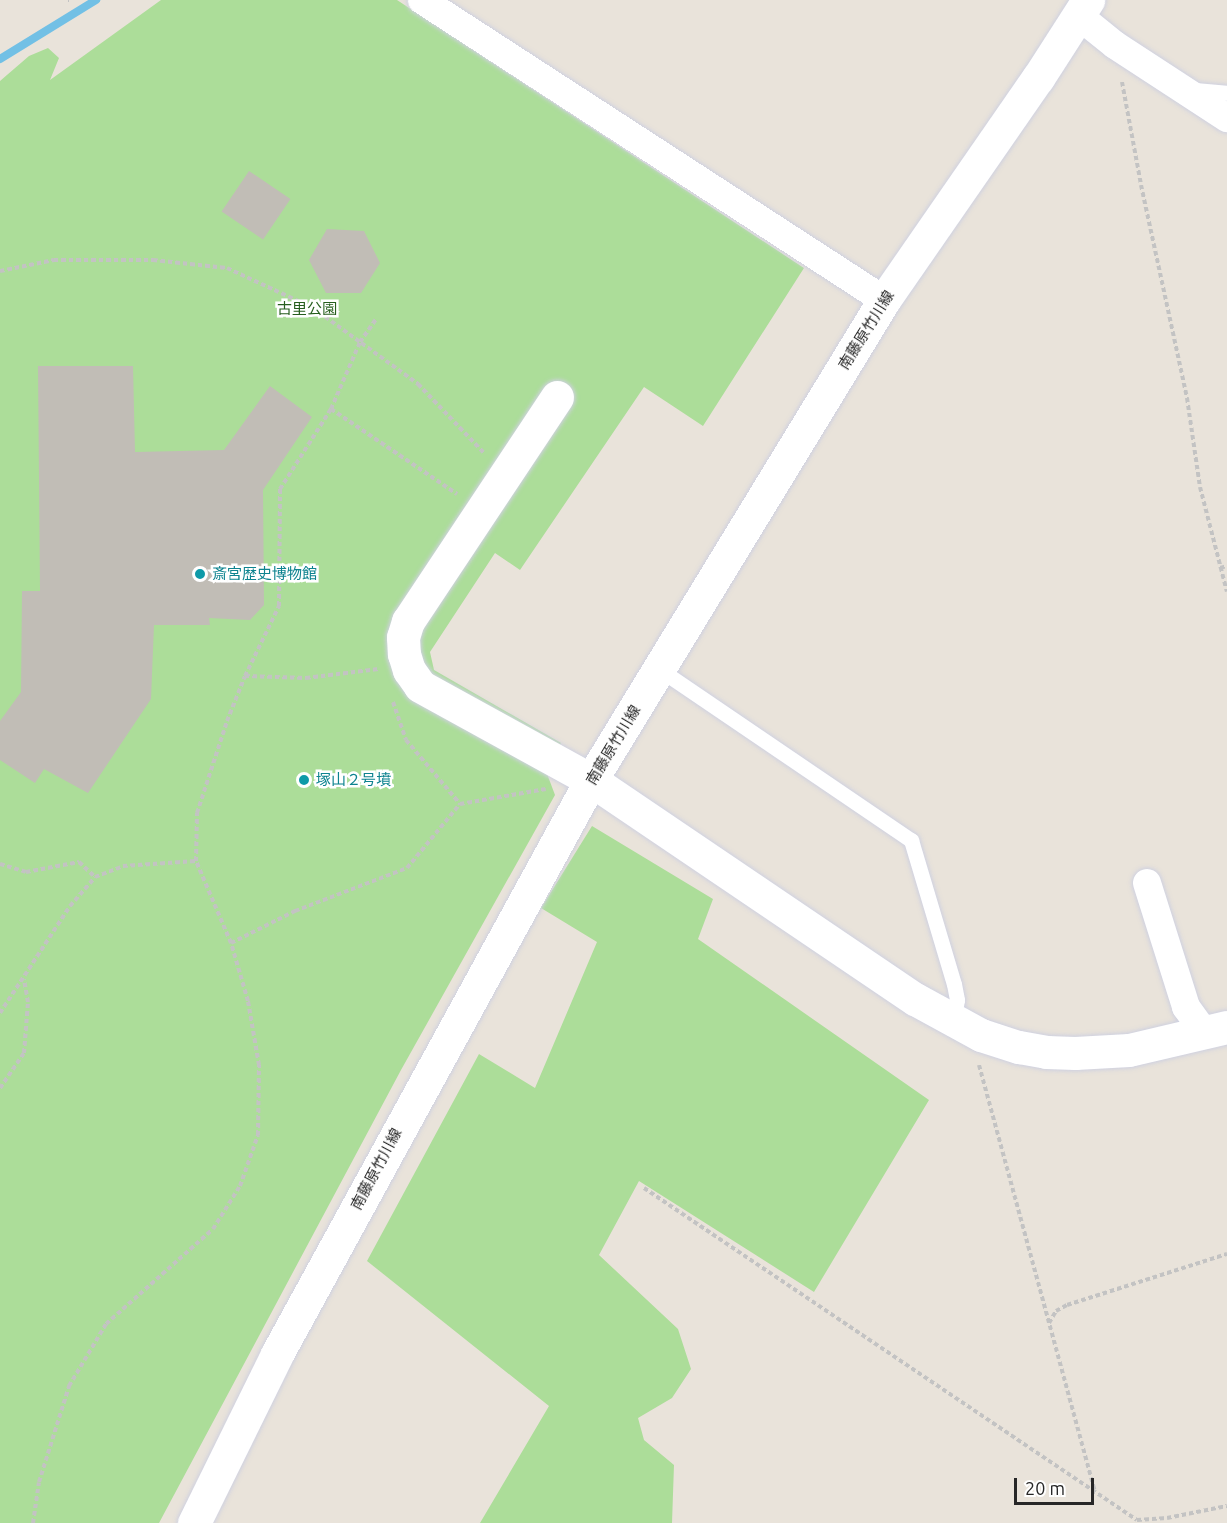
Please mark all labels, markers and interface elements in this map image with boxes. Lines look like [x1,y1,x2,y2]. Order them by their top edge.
street label: 南藤原竹川線 [835,287,897,373]
park label: 古里公園 [277,300,337,318]
place label: 斎宮歴史博物館 [212,565,317,583]
marker: 斎宮歴史博物館 [193,567,207,581]
street label: 南藤原竹川線 [582,702,644,788]
place label: 塚山２号墳 [316,771,391,789]
marker: 塚山２号墳 [297,773,311,787]
street label: 南藤原竹川線 [347,1125,405,1213]
scale bar [1017,1466,1096,1504]
text: 20 m [1025,1478,1065,1498]

